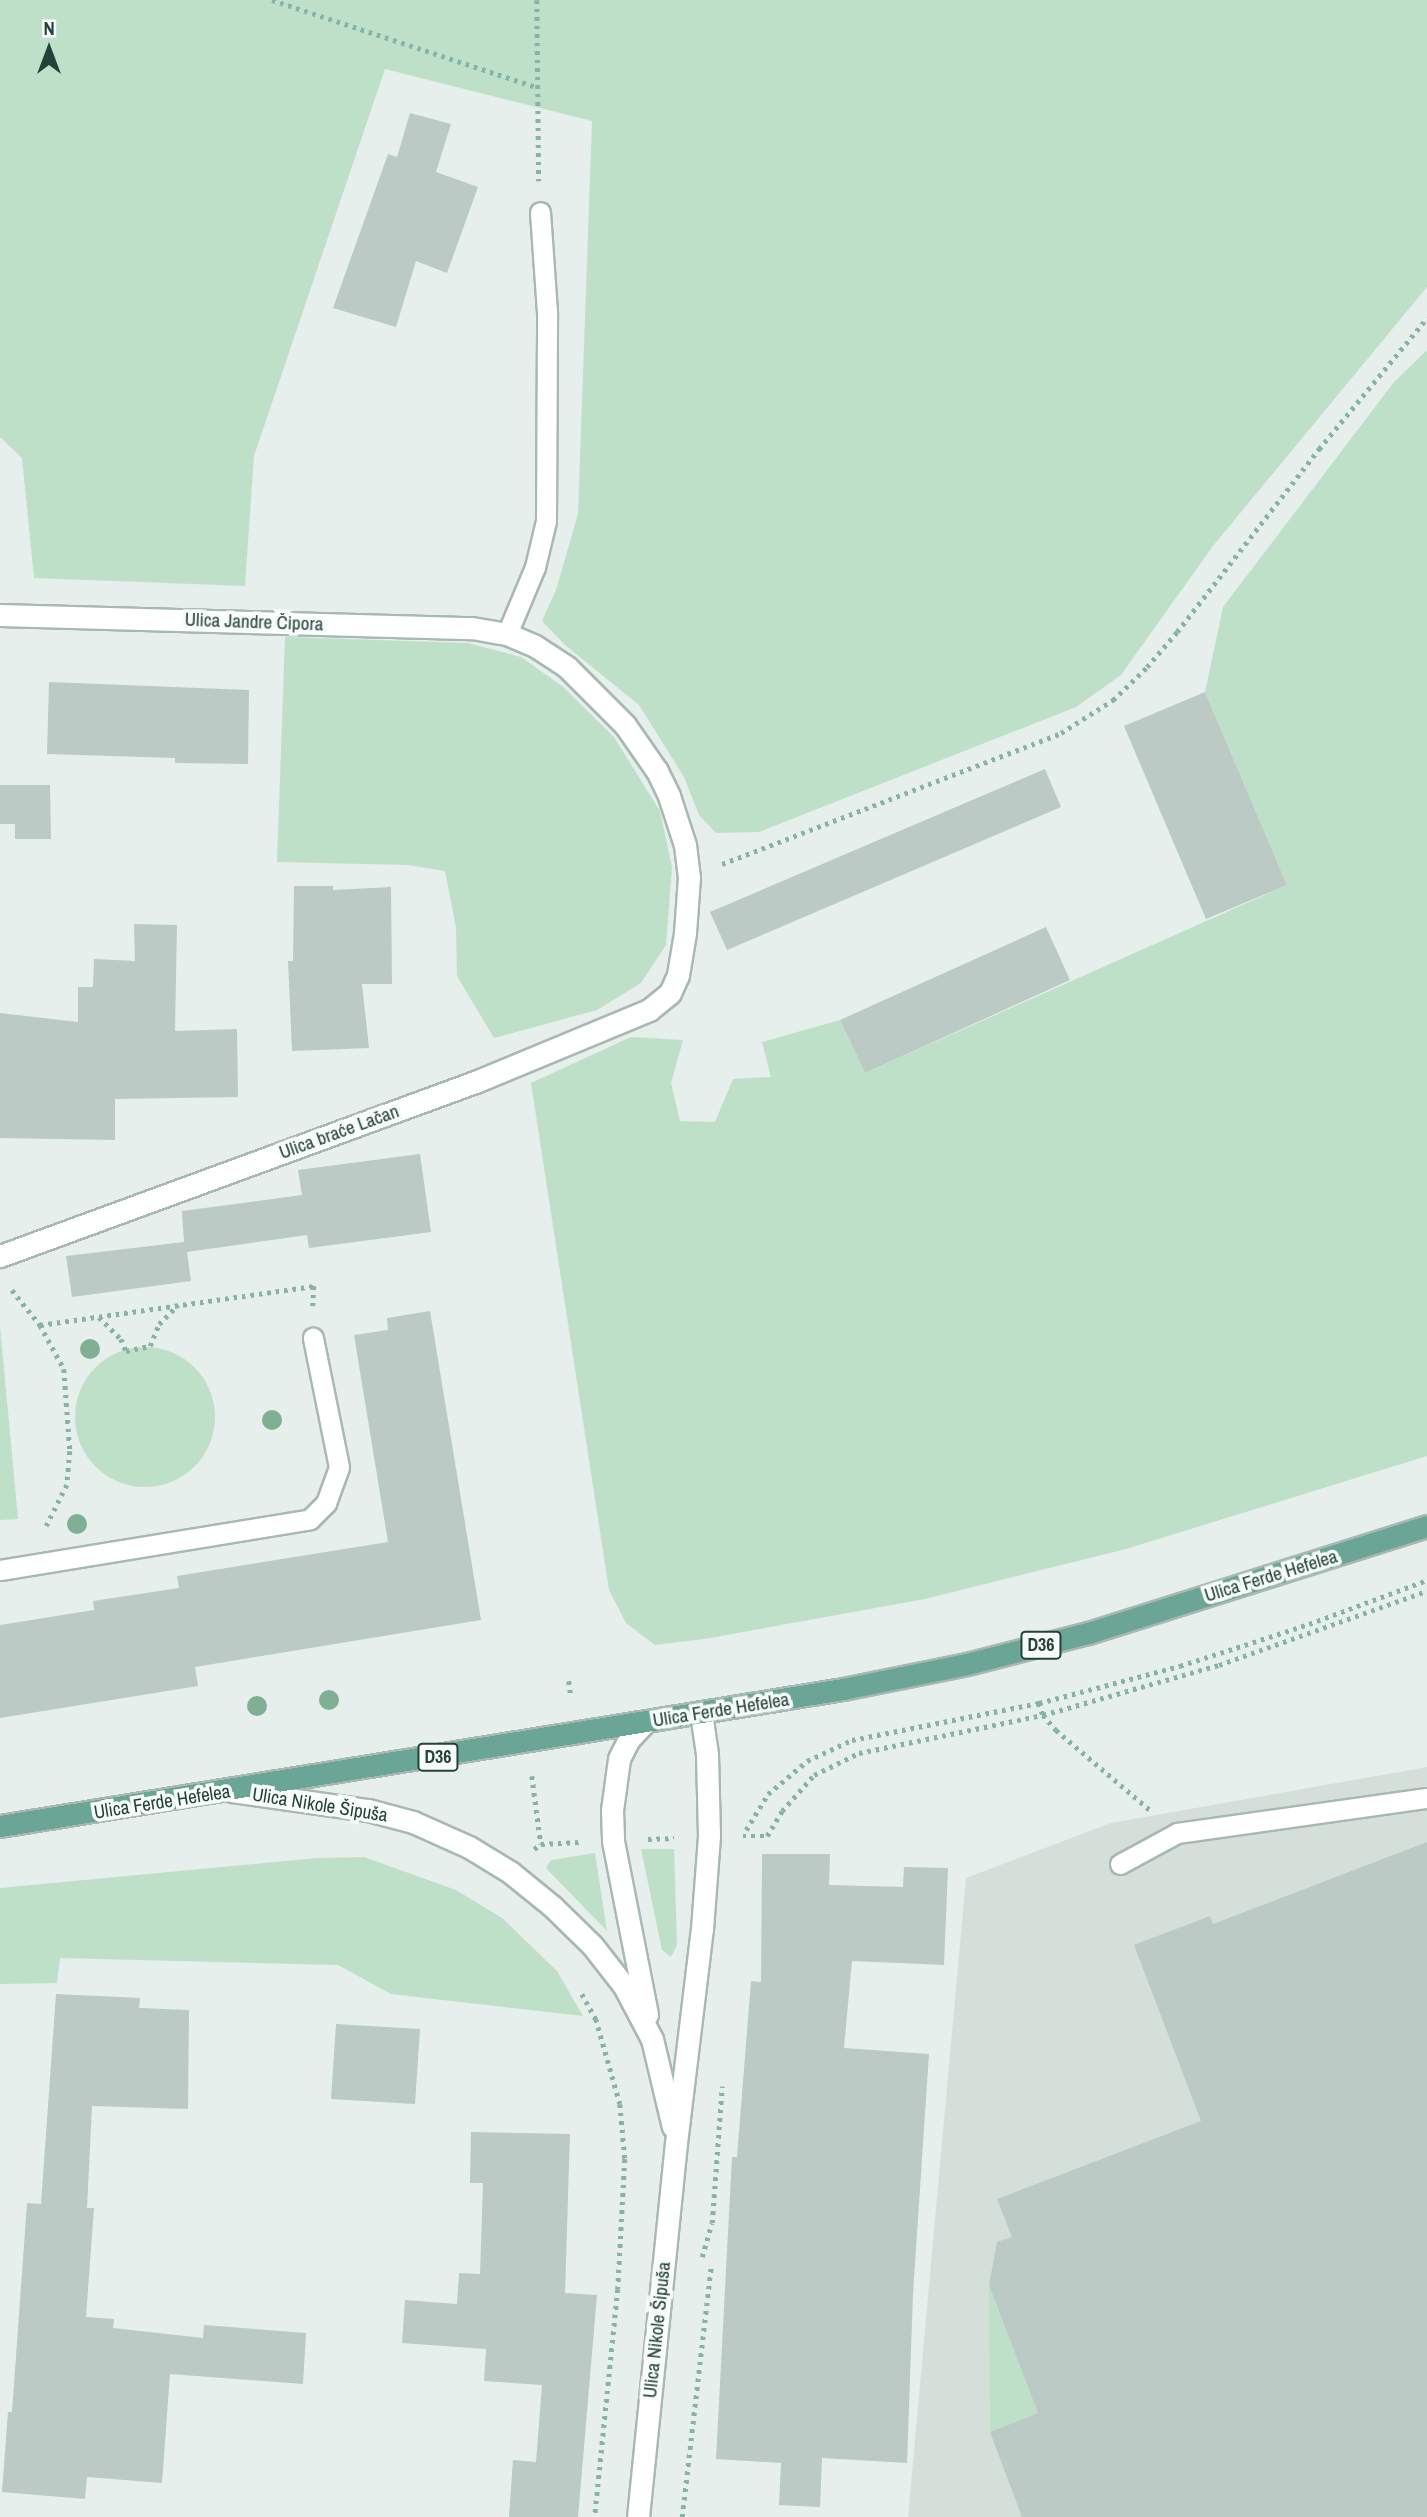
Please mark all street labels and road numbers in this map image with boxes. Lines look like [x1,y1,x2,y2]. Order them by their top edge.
street label: Ulica Jandre Čipora [184,608,324,636]
street label: Ulica braće Lačan [276,1100,402,1164]
street label: Ulica Ferde Hefelea [1202,1545,1340,1607]
road number: D36 [1020,1630,1062,1660]
street label: Ulica Ferde Hefelea [651,1688,791,1732]
road number: D36 [417,1742,459,1772]
street label: Ulica Ferde Hefelea [92,1780,232,1824]
street label: Ulica Nikole Šipuša [251,1783,389,1827]
street label: Ulica Nikole Šipuša [639,2261,675,2399]

